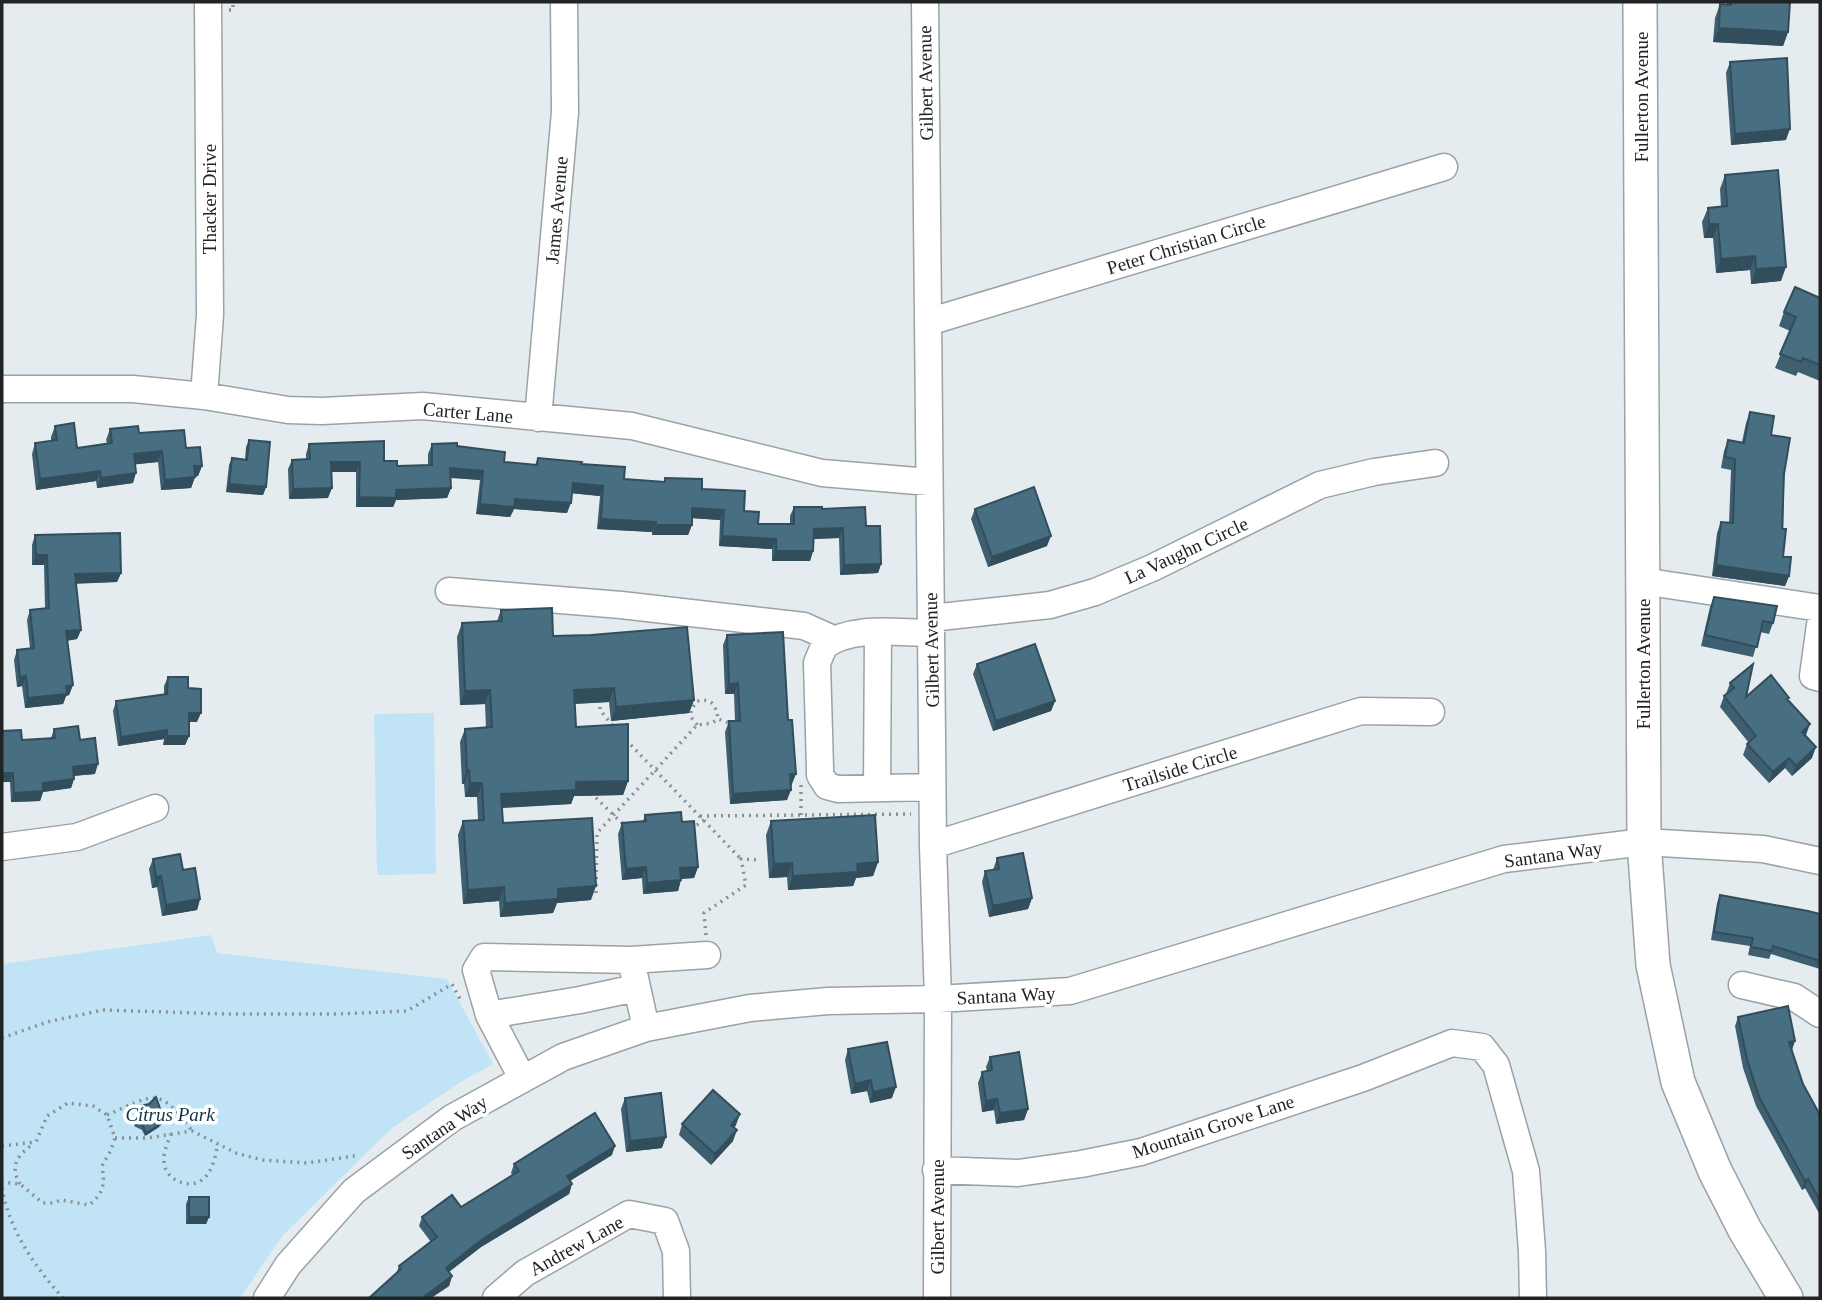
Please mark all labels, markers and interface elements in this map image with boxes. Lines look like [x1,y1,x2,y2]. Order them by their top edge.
street label: Gilbert Avenue [914,25,937,141]
street label: Fullerton Avenue [1631,31,1652,163]
street label: Thacker Drive [199,144,220,254]
street label: James Avenue [541,155,572,265]
street label: Peter Christian Circle [1104,210,1268,279]
street label: Carter Lane [422,398,514,427]
street label: La Vaughn Circle [1121,513,1251,588]
street label: Gilbert Avenue [920,592,943,708]
street label: Fullerton Avenue [1633,598,1654,730]
street label: Trailside Circle [1121,741,1240,796]
street label: Santana Way [1503,837,1604,872]
street label: Santana Way [956,982,1056,1009]
street label: Mountain Grove Lane [1130,1090,1297,1163]
street label: Santana Way [397,1091,492,1164]
park label: Citrus Park [125,1104,215,1125]
street label: Gilbert Avenue [927,1159,948,1275]
street label: Andrew Lane [526,1211,627,1280]

